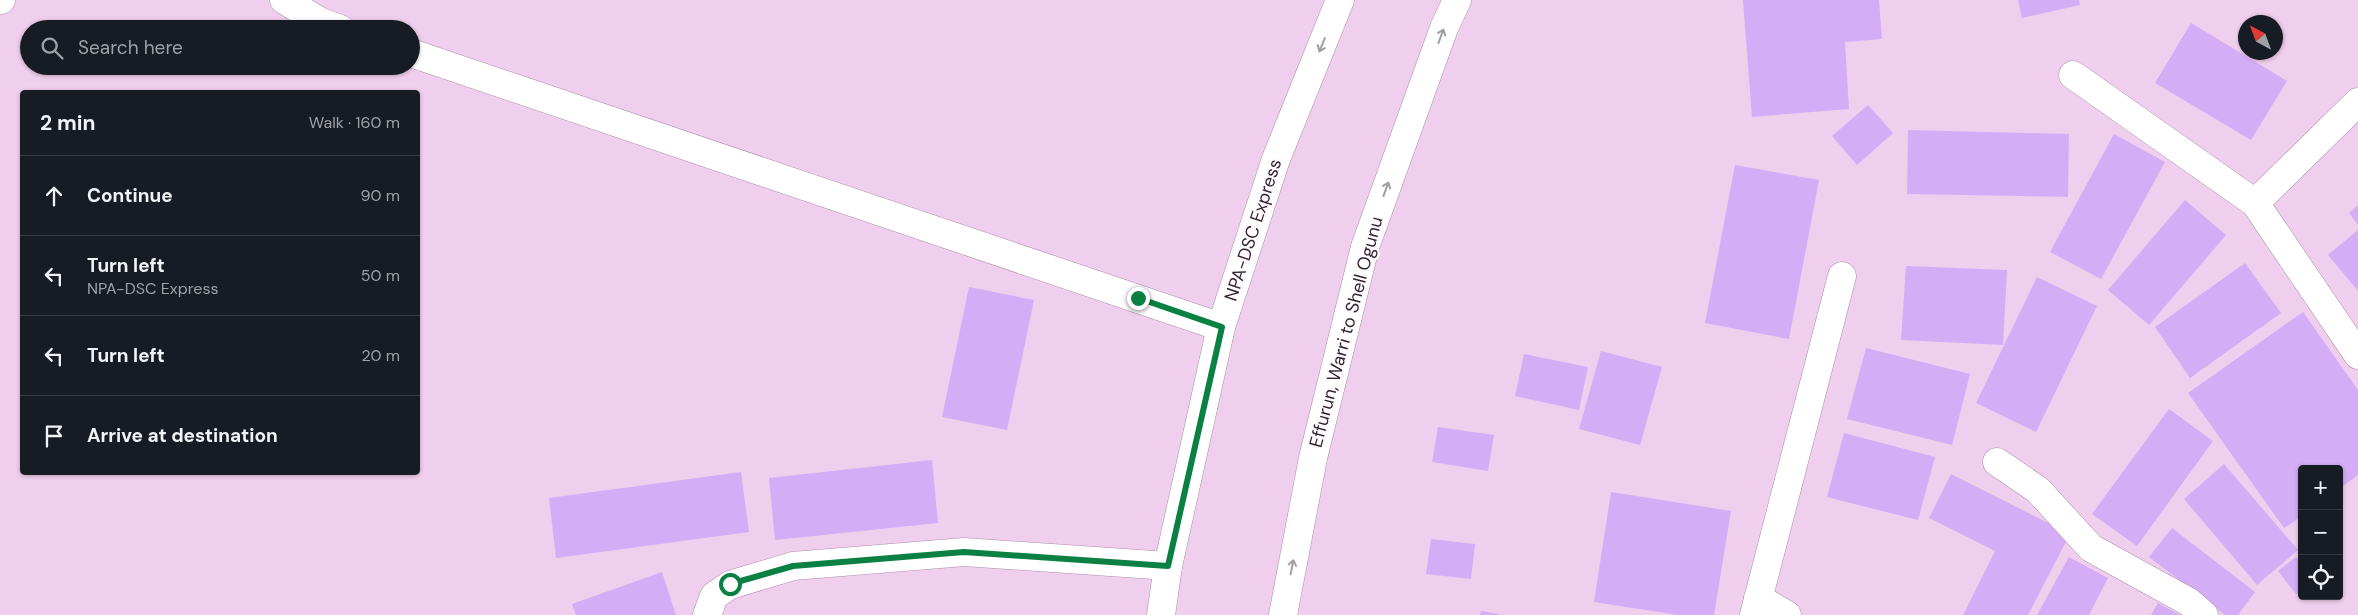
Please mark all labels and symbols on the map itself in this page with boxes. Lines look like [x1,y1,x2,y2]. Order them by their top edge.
north arrow [2238,15,2283,60]
one-way arrow [1437,29,1446,44]
one-way arrow [1316,37,1326,52]
street label: NPA-DSC Express [1219,156,1287,304]
one-way arrow [1382,182,1391,197]
street label: Effurun, Warri to Shell Ogunu [1304,214,1388,450]
route end [1127,287,1150,310]
one-way arrow [1288,560,1298,576]
route start [719,573,742,596]

